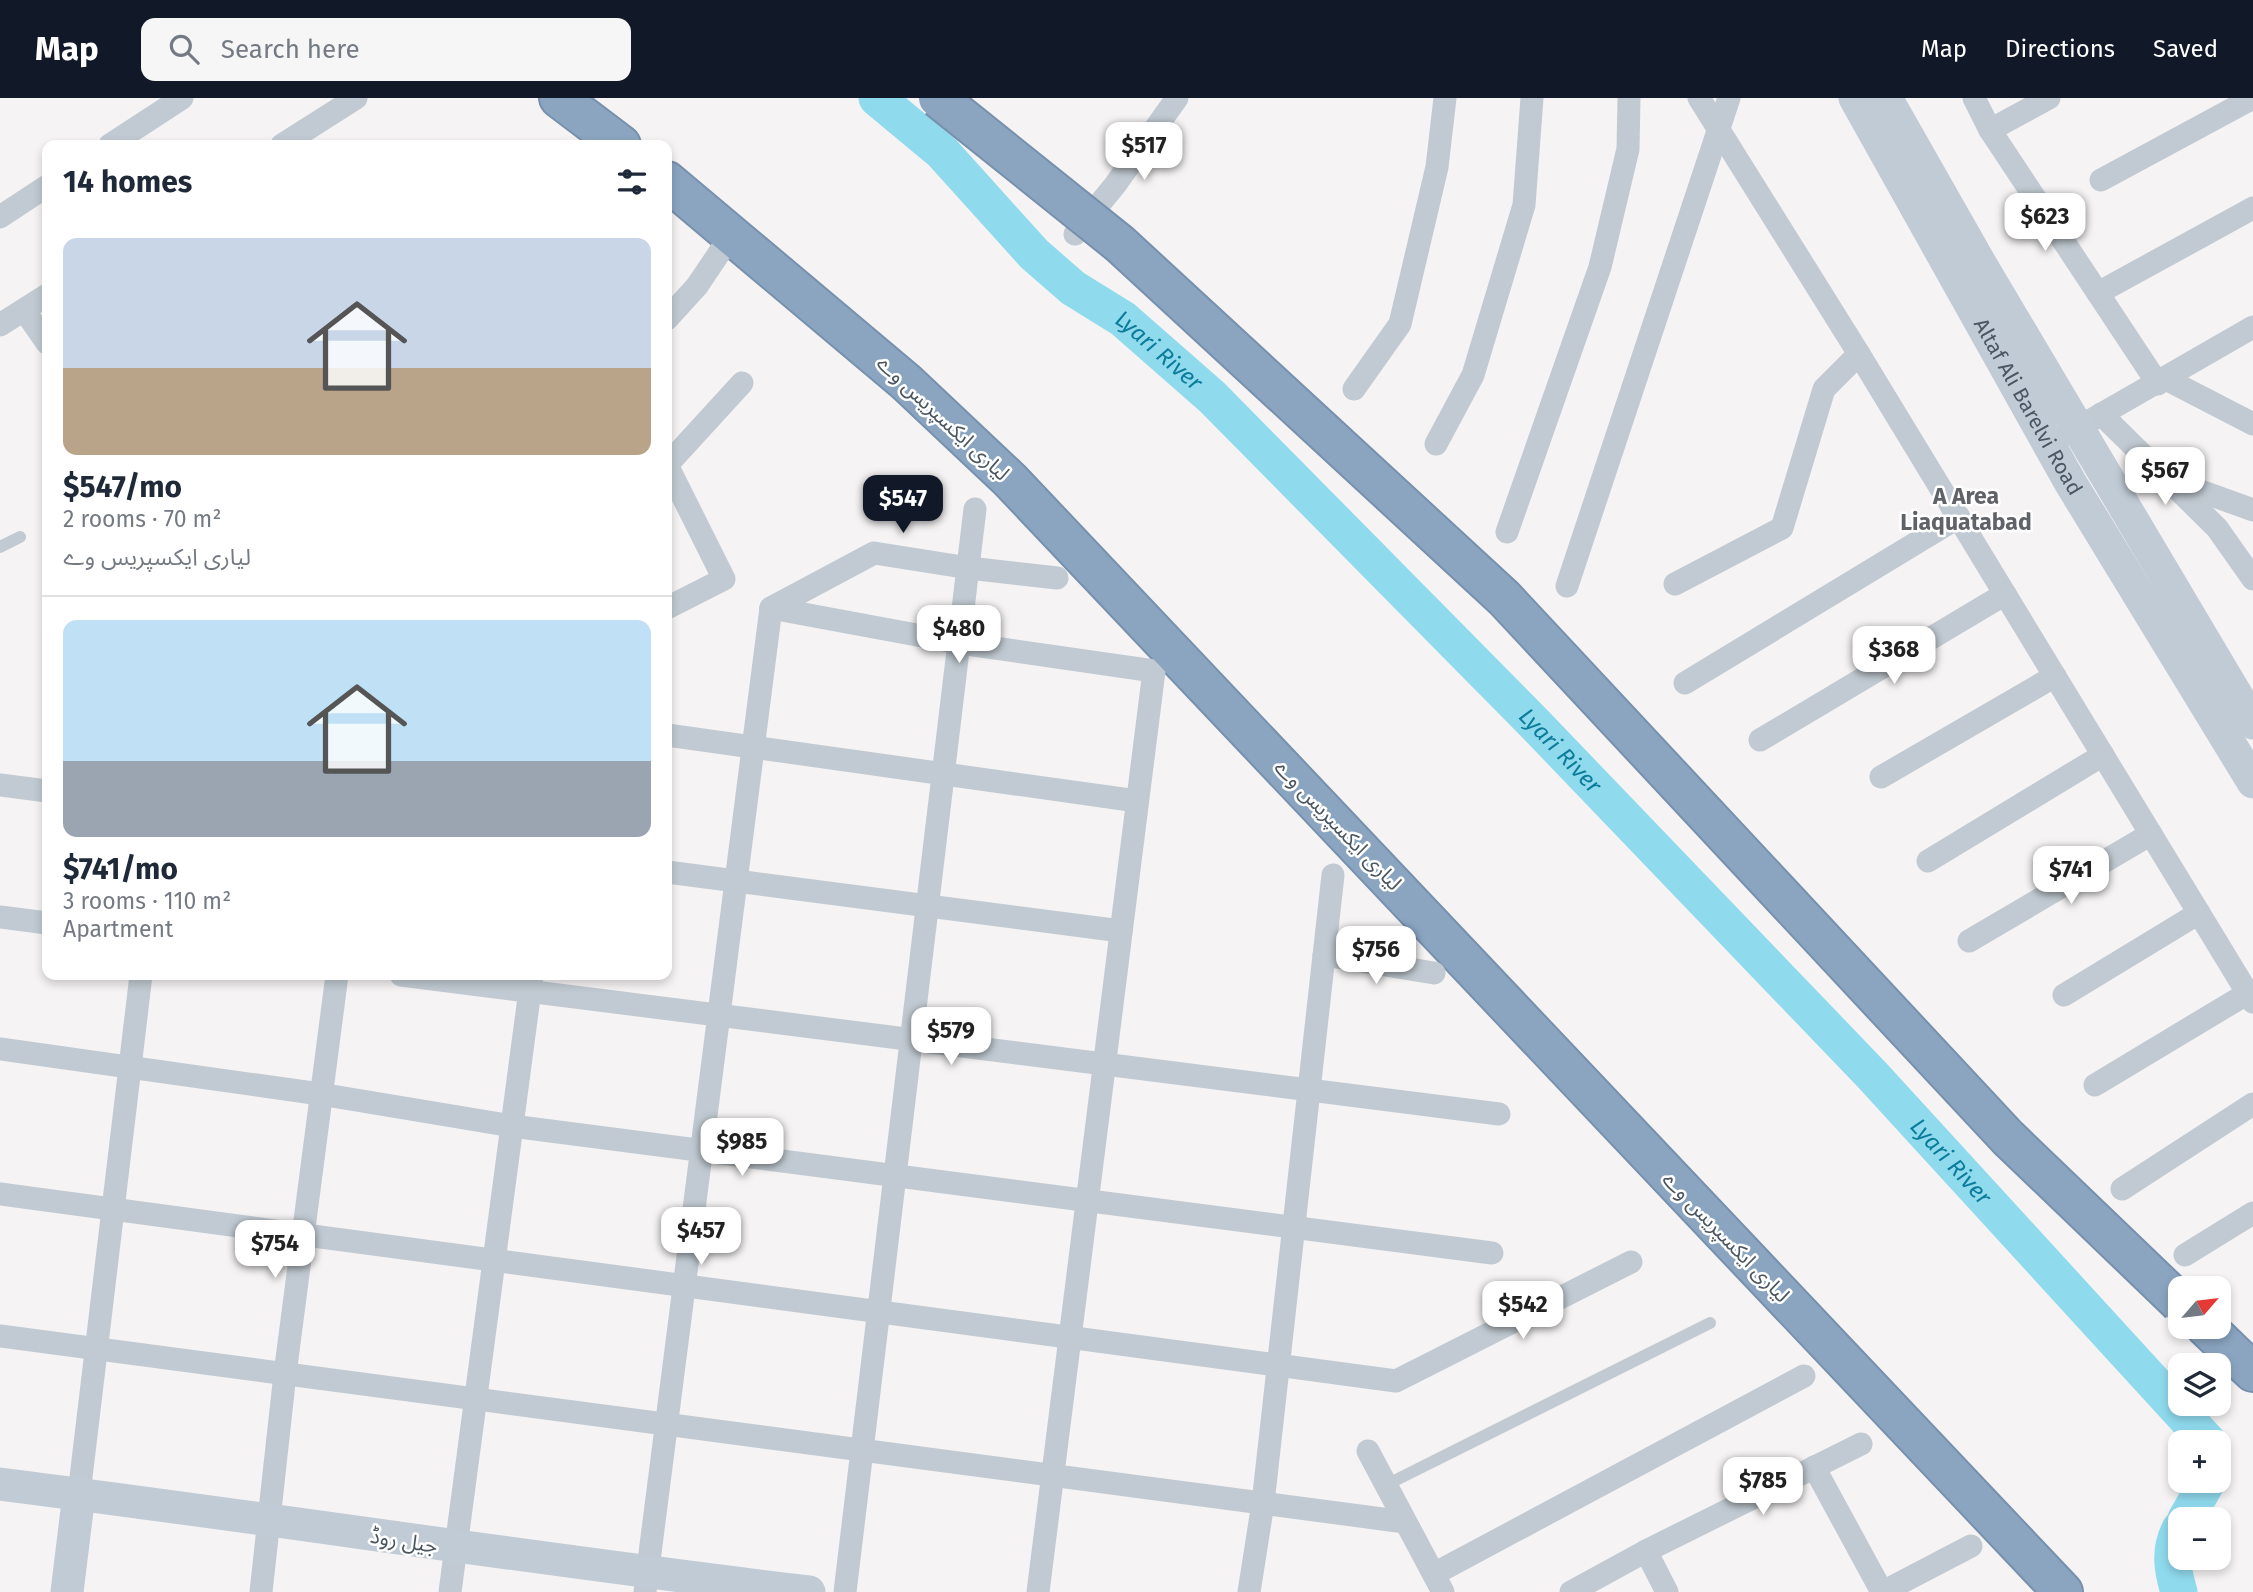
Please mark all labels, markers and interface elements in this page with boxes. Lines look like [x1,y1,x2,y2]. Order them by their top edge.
search box [141,18,631,81]
text: Map [35,29,99,69]
icon: search [165,30,203,68]
text: Search here [221,34,360,65]
text: Map [1921,35,1967,63]
text: Directions [2005,35,2115,63]
text: Saved [2153,35,2218,63]
pin: $517 [1103,122,1185,182]
text: $517 [1121,131,1167,159]
icon: filters [613,163,651,201]
text: 14 homes [63,164,192,200]
pin: $623 [2004,194,2086,253]
text: $623 [2020,202,2070,230]
icon: home [294,283,420,409]
water label: Lyari River [1111,304,1209,397]
street label: Altaf Ali Barelvi Road [1968,314,2088,500]
street label: لیاری ایکسپریس وے [871,350,1015,486]
pin: $567 [2124,448,2206,507]
text: $567 [2141,456,2189,484]
text: $547/mo [63,469,182,505]
pin: $547 [862,476,944,535]
district label: A Area Liaquatabad [1900,482,2032,536]
text: $547 [879,484,927,512]
text: 2 rooms · 70 m² [63,505,221,533]
text: لیاری ایکسپریس وے [63,543,251,571]
pin: $480 [918,606,1000,665]
text: $480 [933,614,985,642]
pin: $368 [1853,626,1935,686]
text: $368 [1869,635,1919,663]
icon: home [294,666,420,792]
water label: Lyari River [1513,702,1608,800]
street label: لیاری ایکسپریس وے [1269,754,1407,896]
pin: $741 [2030,846,2112,906]
text: $741/mo [63,851,178,887]
text: $741 [2049,855,2093,883]
text: 3 rooms · 110 m² [63,887,231,915]
text: Apartment [63,915,173,943]
pin: $756 [1335,926,1417,986]
text: $756 [1352,935,1400,963]
pin: $579 [910,1007,992,1067]
text: $579 [927,1016,975,1044]
water label: Lyari River [1905,1112,1998,1211]
pin: $985 [701,1118,783,1178]
text: $985 [717,1127,767,1155]
street label: لیاری ایکسپریس وے [1657,1166,1795,1308]
pin: $457 [660,1208,742,1267]
text: $457 [677,1216,725,1244]
pin: $754 [234,1220,316,1280]
text: $754 [251,1229,299,1257]
north arrow [2168,1276,2231,1339]
map controls [2168,1276,2231,1570]
pin: $542 [1482,1282,1564,1341]
text: $542 [1498,1290,1548,1318]
button: layers [2168,1353,2231,1416]
button: + [2168,1430,2231,1493]
pin: $785 [1722,1458,1804,1517]
text: $785 [1739,1466,1787,1494]
button: − [2168,1507,2231,1570]
street label: جیل روڈ [368,1523,440,1559]

